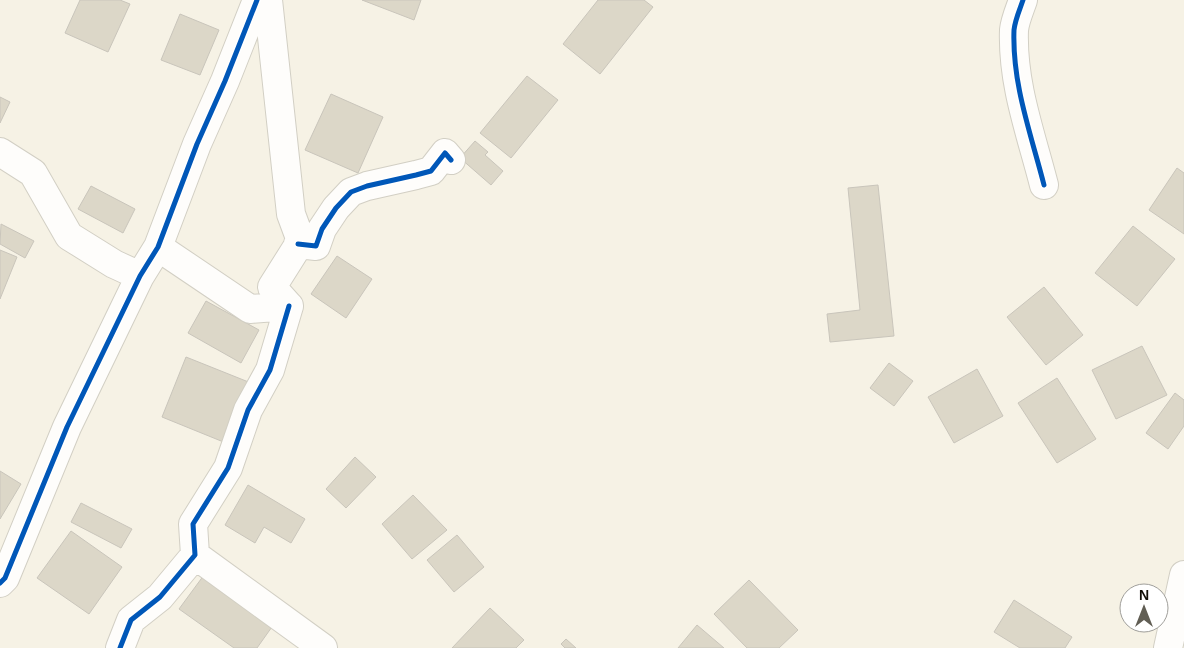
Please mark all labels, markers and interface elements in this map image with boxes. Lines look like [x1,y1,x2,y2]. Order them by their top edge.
north arrow [1119,583,1169,633]
text: N [1139,587,1149,603]

